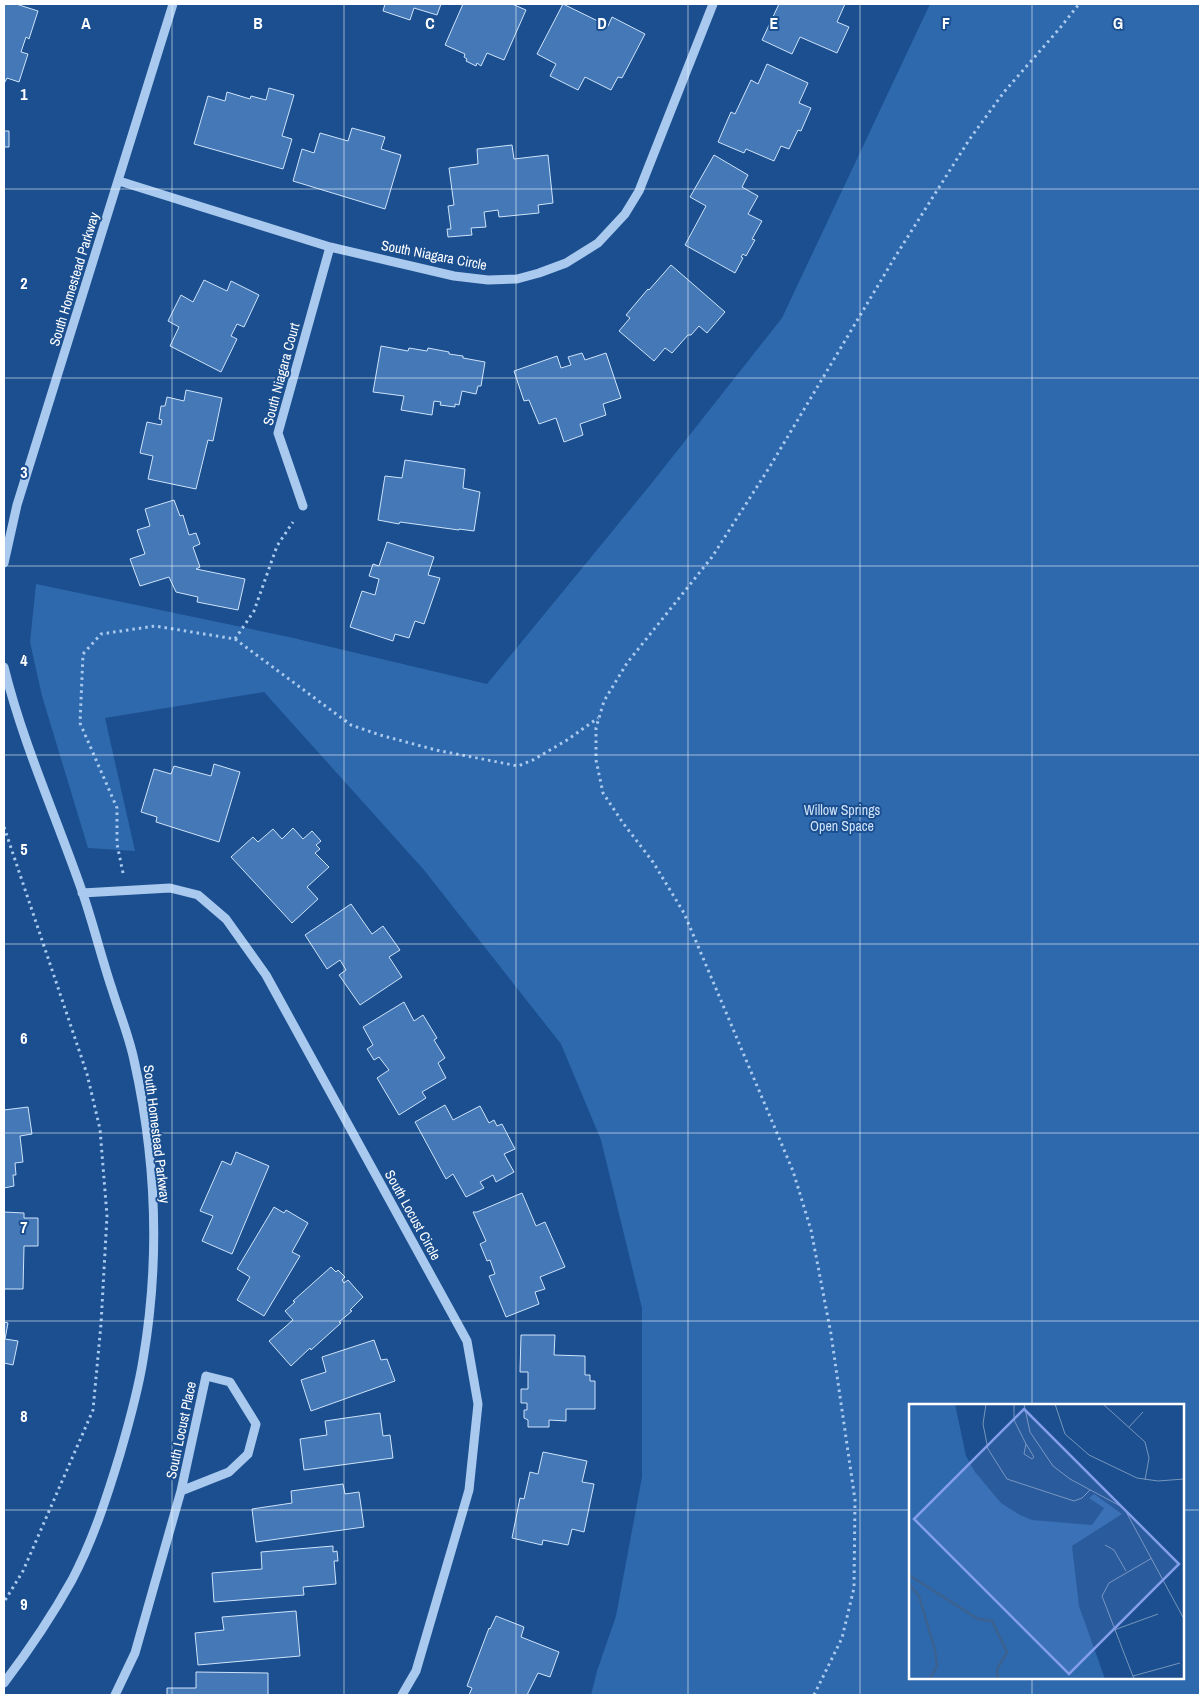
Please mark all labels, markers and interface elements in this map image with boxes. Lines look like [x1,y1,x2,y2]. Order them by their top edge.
text: A [81,12,91,34]
text: B [253,12,263,34]
text: C [425,12,435,34]
text: D [597,12,607,34]
text: E [770,12,779,34]
text: F [942,12,950,34]
text: G [1113,12,1123,34]
text: 1 [20,83,28,105]
street label: South Homestead Parkway [45,210,103,348]
street label: South Niagara Circle [380,236,488,274]
text: 2 [20,272,28,294]
street label: South Niagara Court [259,321,303,427]
text: 3 [20,461,28,483]
text: 4 [20,649,28,671]
park label: Willow Springs Open Space [804,801,881,835]
text: 5 [20,838,28,860]
text: 6 [20,1027,28,1049]
street label: South Homestead Parkway [140,1064,174,1204]
street label: South Locust Circle [381,1167,445,1263]
text: 7 [20,1216,28,1238]
street label: South Locust Place [162,1380,200,1480]
inset map [909,1404,1184,1679]
text: 8 [20,1405,28,1427]
text: 9 [20,1593,28,1615]

